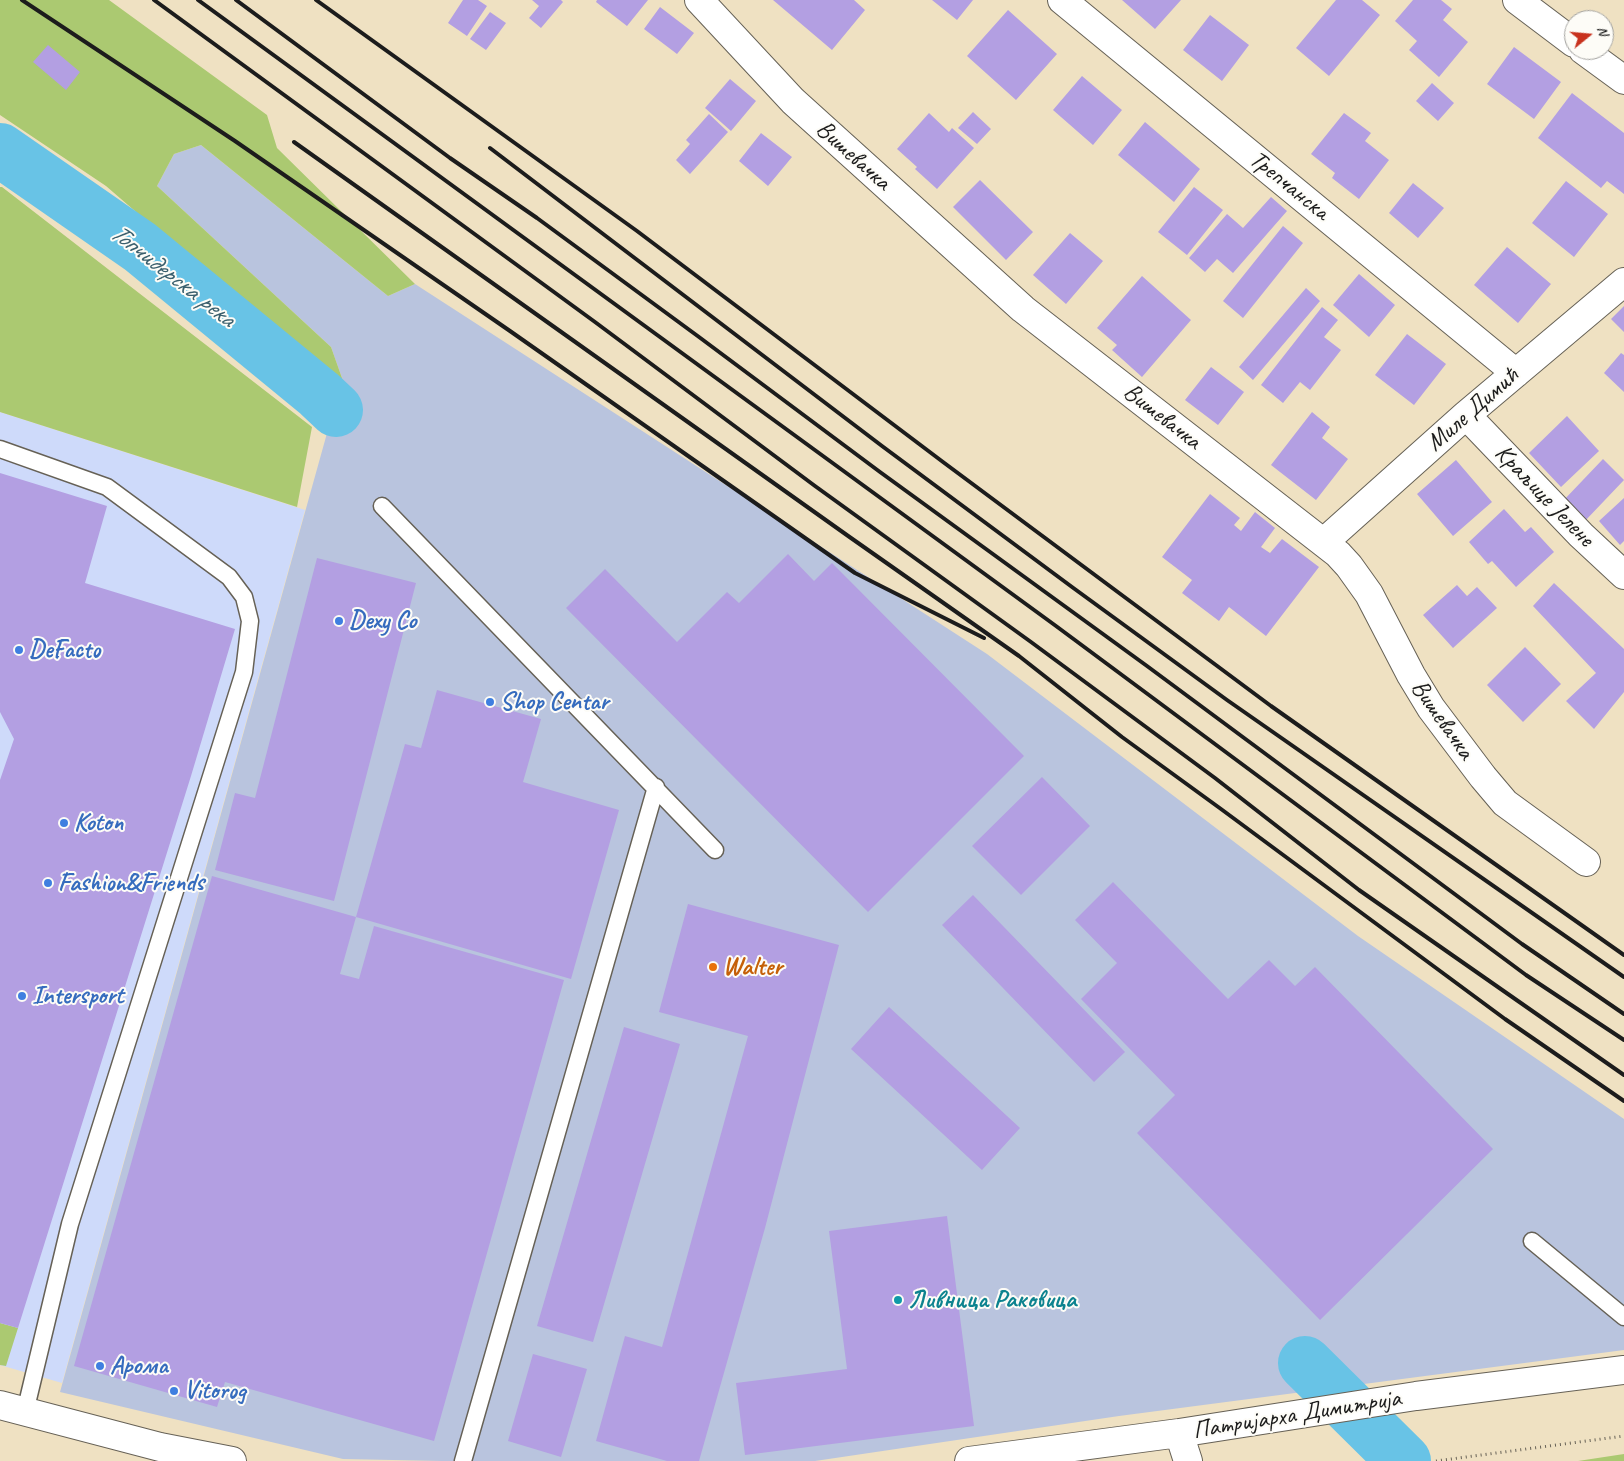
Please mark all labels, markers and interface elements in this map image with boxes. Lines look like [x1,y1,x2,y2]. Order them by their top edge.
north arrow [1564,10,1614,60]
text: N [1593,24,1612,37]
street label: Вишевачка [809,115,897,197]
street label: Трепчанска [1243,145,1335,227]
water label: Топчидерска река [103,218,241,334]
street label: Миле Димић [1421,362,1525,458]
street label: Вишевачка [1117,377,1207,457]
street label: Краљице Јелене [1488,439,1600,553]
place label: Dexy Co [349,606,416,636]
marker: Dexy Co [333,615,345,627]
place label: DeFacto [29,635,100,665]
marker: DeFacto [13,644,25,656]
street label: Вишевачка [1404,674,1480,766]
place label: Shop Centar [500,687,609,717]
marker: Shop Centar [484,696,496,708]
place label: Koton [74,808,123,838]
marker: Koton [58,817,70,829]
place label: Fashion&Friends [58,868,204,898]
marker: Fashion&Friends [42,877,54,889]
place label: Walter [723,952,782,982]
marker: Walter [707,961,719,973]
place label: Intersport [32,981,124,1011]
marker: Intersport [16,990,28,1002]
place label: Ливница Раковица [908,1285,1076,1315]
marker: Ливница Раковица [892,1294,904,1306]
place label: Арома [110,1351,168,1381]
marker: Арома [94,1360,106,1372]
place label: Vitorog [184,1376,246,1406]
street label: Патријарха Димитрија [1191,1384,1403,1446]
marker: Vitorog [168,1385,180,1397]

